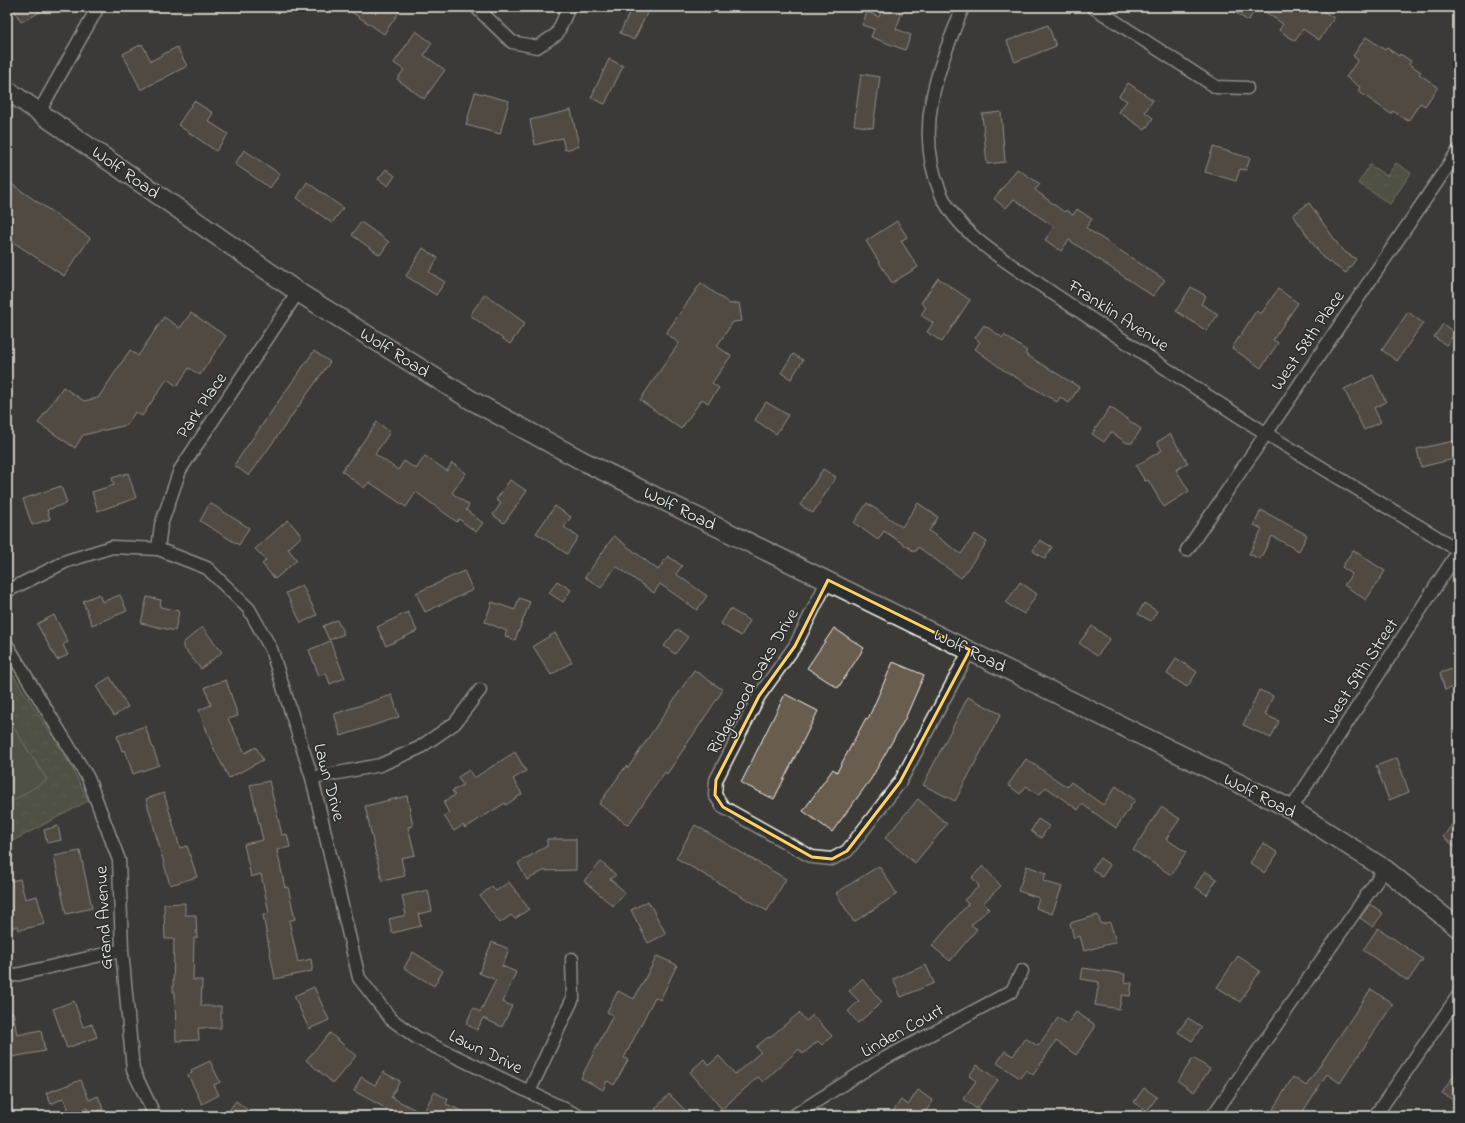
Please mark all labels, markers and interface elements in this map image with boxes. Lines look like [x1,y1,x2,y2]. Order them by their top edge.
street label: Wolf Road [86,141,164,207]
street label: Franklin Avenue [1061,274,1174,360]
street label: West 58th Place [1265,285,1352,396]
street label: Wolf Road [354,322,434,385]
street label: Park Place [171,367,235,445]
street label: Wolf Road [638,481,720,539]
street label: Ridgewood Oaks Drive [701,603,808,761]
street label: West 59th Street [1318,614,1406,730]
street label: Wolf Road [928,623,1010,681]
street label: Lawn Drive [305,741,351,825]
street label: Wolf Road [1219,768,1300,826]
street label: Grand Avenue [89,864,121,970]
street label: Linden Court [857,998,949,1065]
street label: Lawn Drive [444,1024,527,1082]

